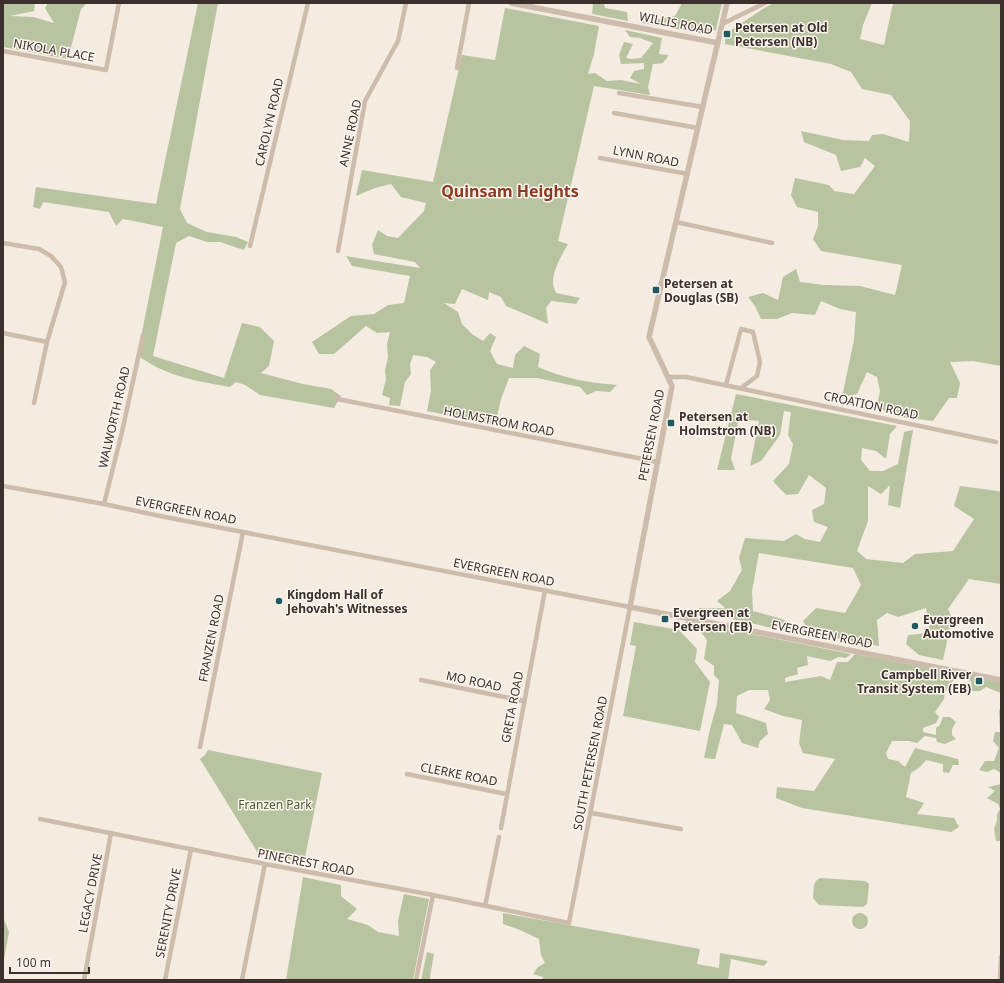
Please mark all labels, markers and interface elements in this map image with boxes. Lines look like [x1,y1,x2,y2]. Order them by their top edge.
street label: WILLIS ROAD [638,8,714,39]
place label: Petersen at Old Petersen (NB) [735,19,828,50]
marker: Petersen at Old Petersen (NB) [722,29,732,39]
street label: NIKOLA PLACE [12,35,96,65]
street label: CAROLYN ROAD [251,76,287,168]
street label: ANNE ROAD [335,97,366,168]
street label: LYNN ROAD [611,141,681,171]
district label: Quinsam Heights [441,180,579,202]
place label: Petersen at Douglas (SB) [664,275,738,306]
marker: Petersen at Douglas (SB) [651,285,661,295]
street label: WALWORTH ROAD [94,364,134,470]
street label: PETERSEN ROAD [634,387,668,482]
street label: CROATION ROAD [822,387,920,423]
street label: HOLMSTROM ROAD [442,402,556,440]
place label: Petersen at Holmstrom (NB) [679,408,776,439]
marker: Petersen at Holmstrom (NB) [666,418,676,428]
street label: EVERGREEN ROAD [134,492,238,528]
street label: EVERGREEN ROAD [452,554,556,590]
place label: Kingdom Hall of Jehovah's Witnesses [286,586,408,617]
street label: FRANZEN ROAD [194,592,228,683]
marker: Kingdom Hall of Jehovah's Witnesses [274,596,284,606]
place label: Evergreen at Petersen (EB) [673,604,752,635]
place label: Evergreen Automotive [923,611,994,642]
marker: Evergreen at Petersen (EB) [660,614,670,624]
street label: EVERGREEN ROAD [770,616,874,652]
marker: Evergreen Automotive [910,621,920,631]
place label: Campbell River Transit System (EB) [857,666,972,697]
street label: MO ROAD [445,667,504,695]
street label: GRETA ROAD [497,670,527,744]
marker: Campbell River Transit System (EB) [974,676,984,686]
street label: SOUTH PETERSEN ROAD [569,694,611,832]
street label: CLERKE ROAD [419,758,499,790]
park label: Franzen Park [238,796,312,813]
street label: PINECREST ROAD [256,844,356,880]
street label: LEGACY DRIVE [74,852,106,934]
street label: SERENITY DRIVE [151,867,185,959]
scale bar [10,949,89,975]
text: 100 m [16,954,51,971]

